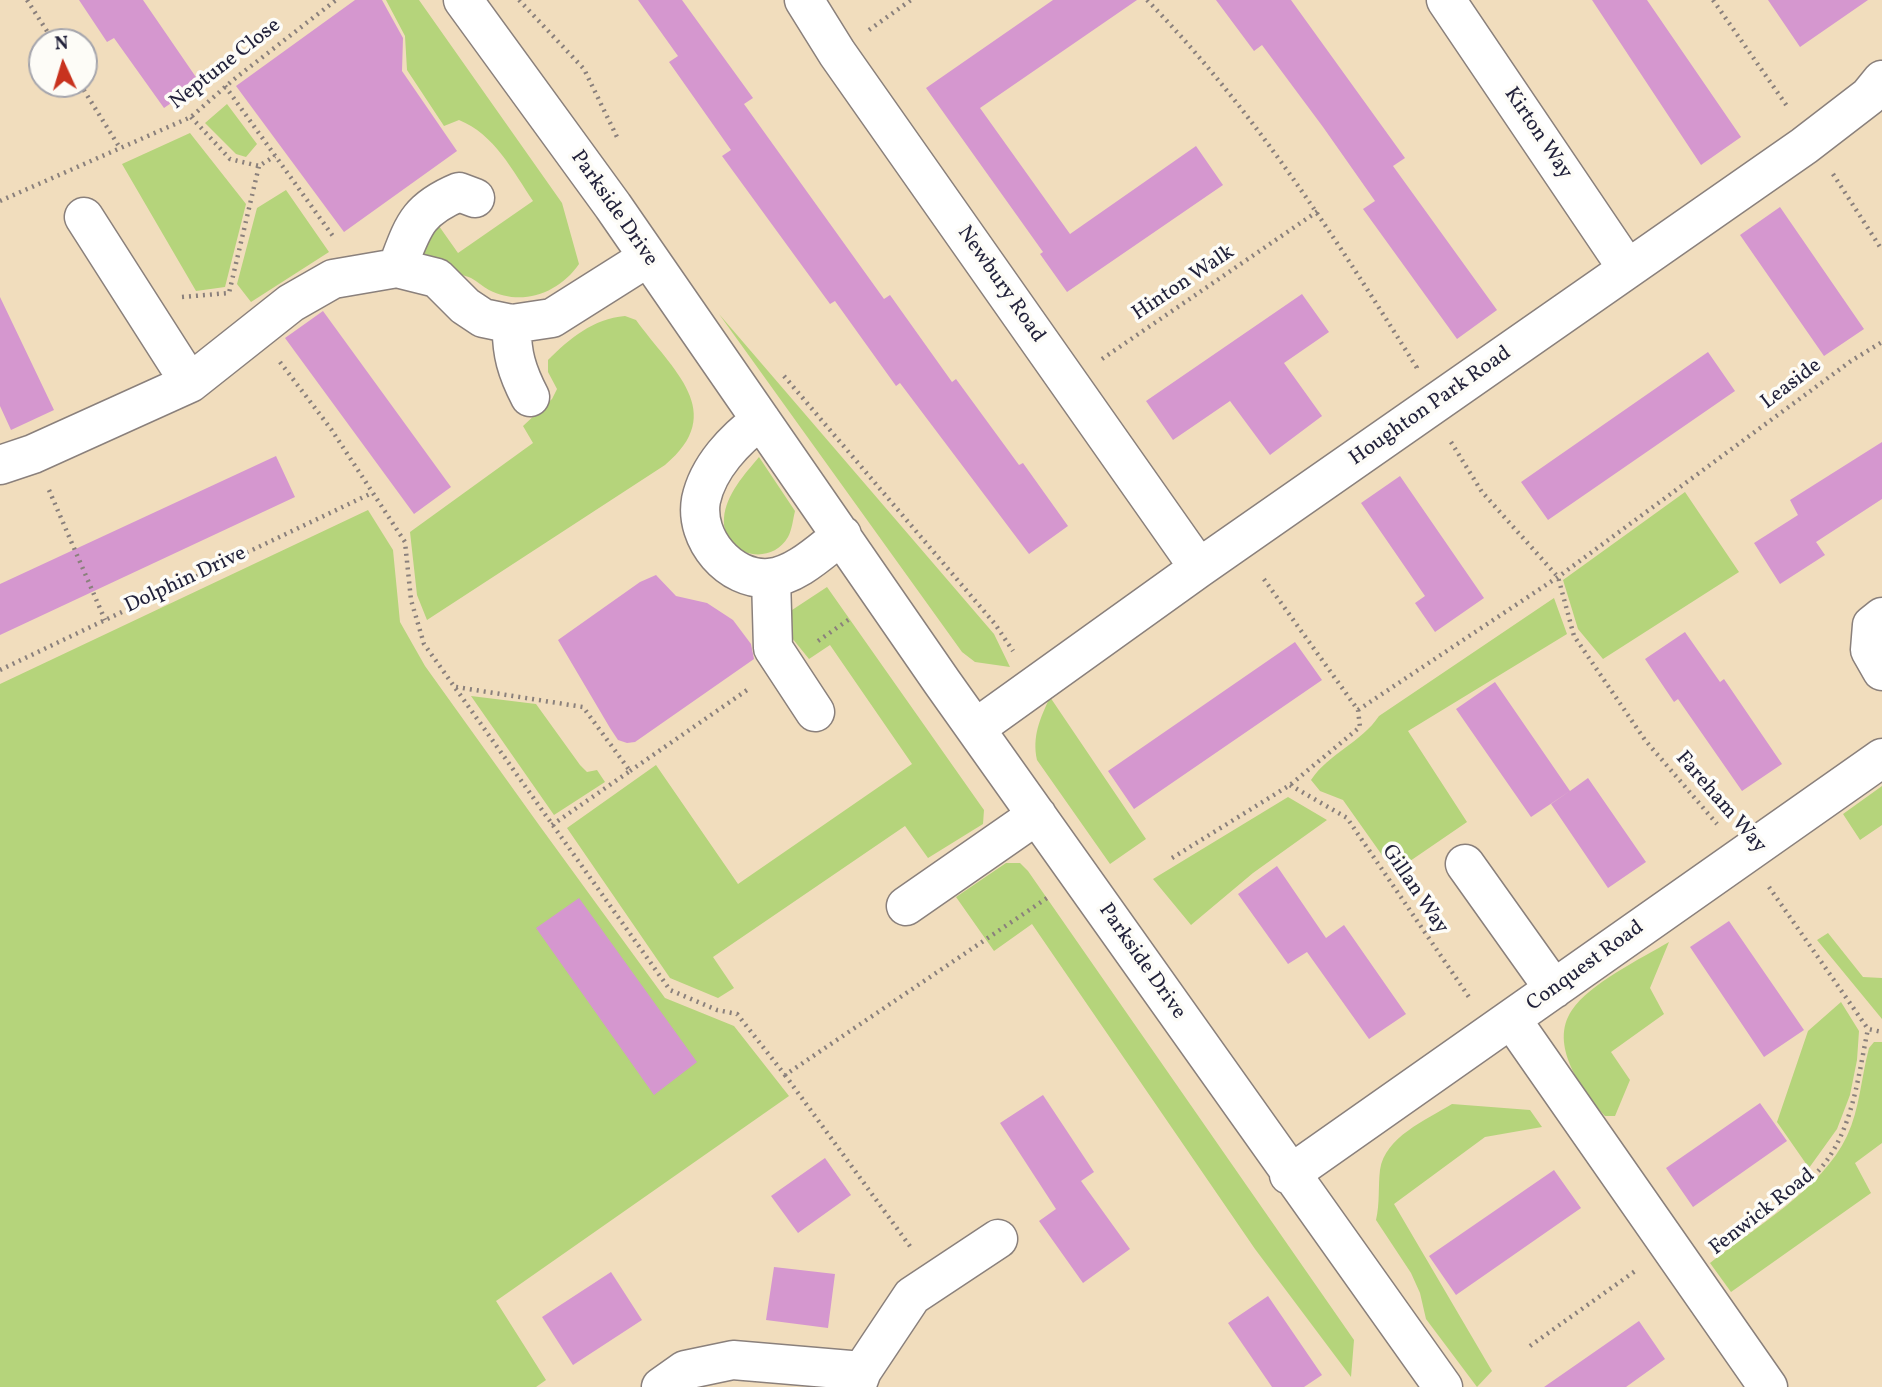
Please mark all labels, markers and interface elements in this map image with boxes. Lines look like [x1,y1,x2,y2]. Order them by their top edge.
street label: Neptune Close [166,14,286,116]
north arrow [28,28,98,98]
text: N [54,31,69,57]
street label: Kirton Way [1497,83,1577,185]
street label: Parkside Drive [564,146,662,272]
street label: Newbury Road [950,222,1050,348]
street label: Hinton Walk [1128,241,1240,327]
street label: Houghton Park Road [1345,342,1517,472]
street label: Leaside [1757,354,1827,416]
street label: Dolphin Drive [121,542,251,620]
street label: Fareham Way [1669,747,1771,859]
street label: Gillan Way [1375,841,1453,939]
street label: Parkside Drive [1092,899,1190,1025]
street label: Conquest Road [1523,916,1649,1018]
street label: Fenwick Road [1705,1164,1821,1262]

